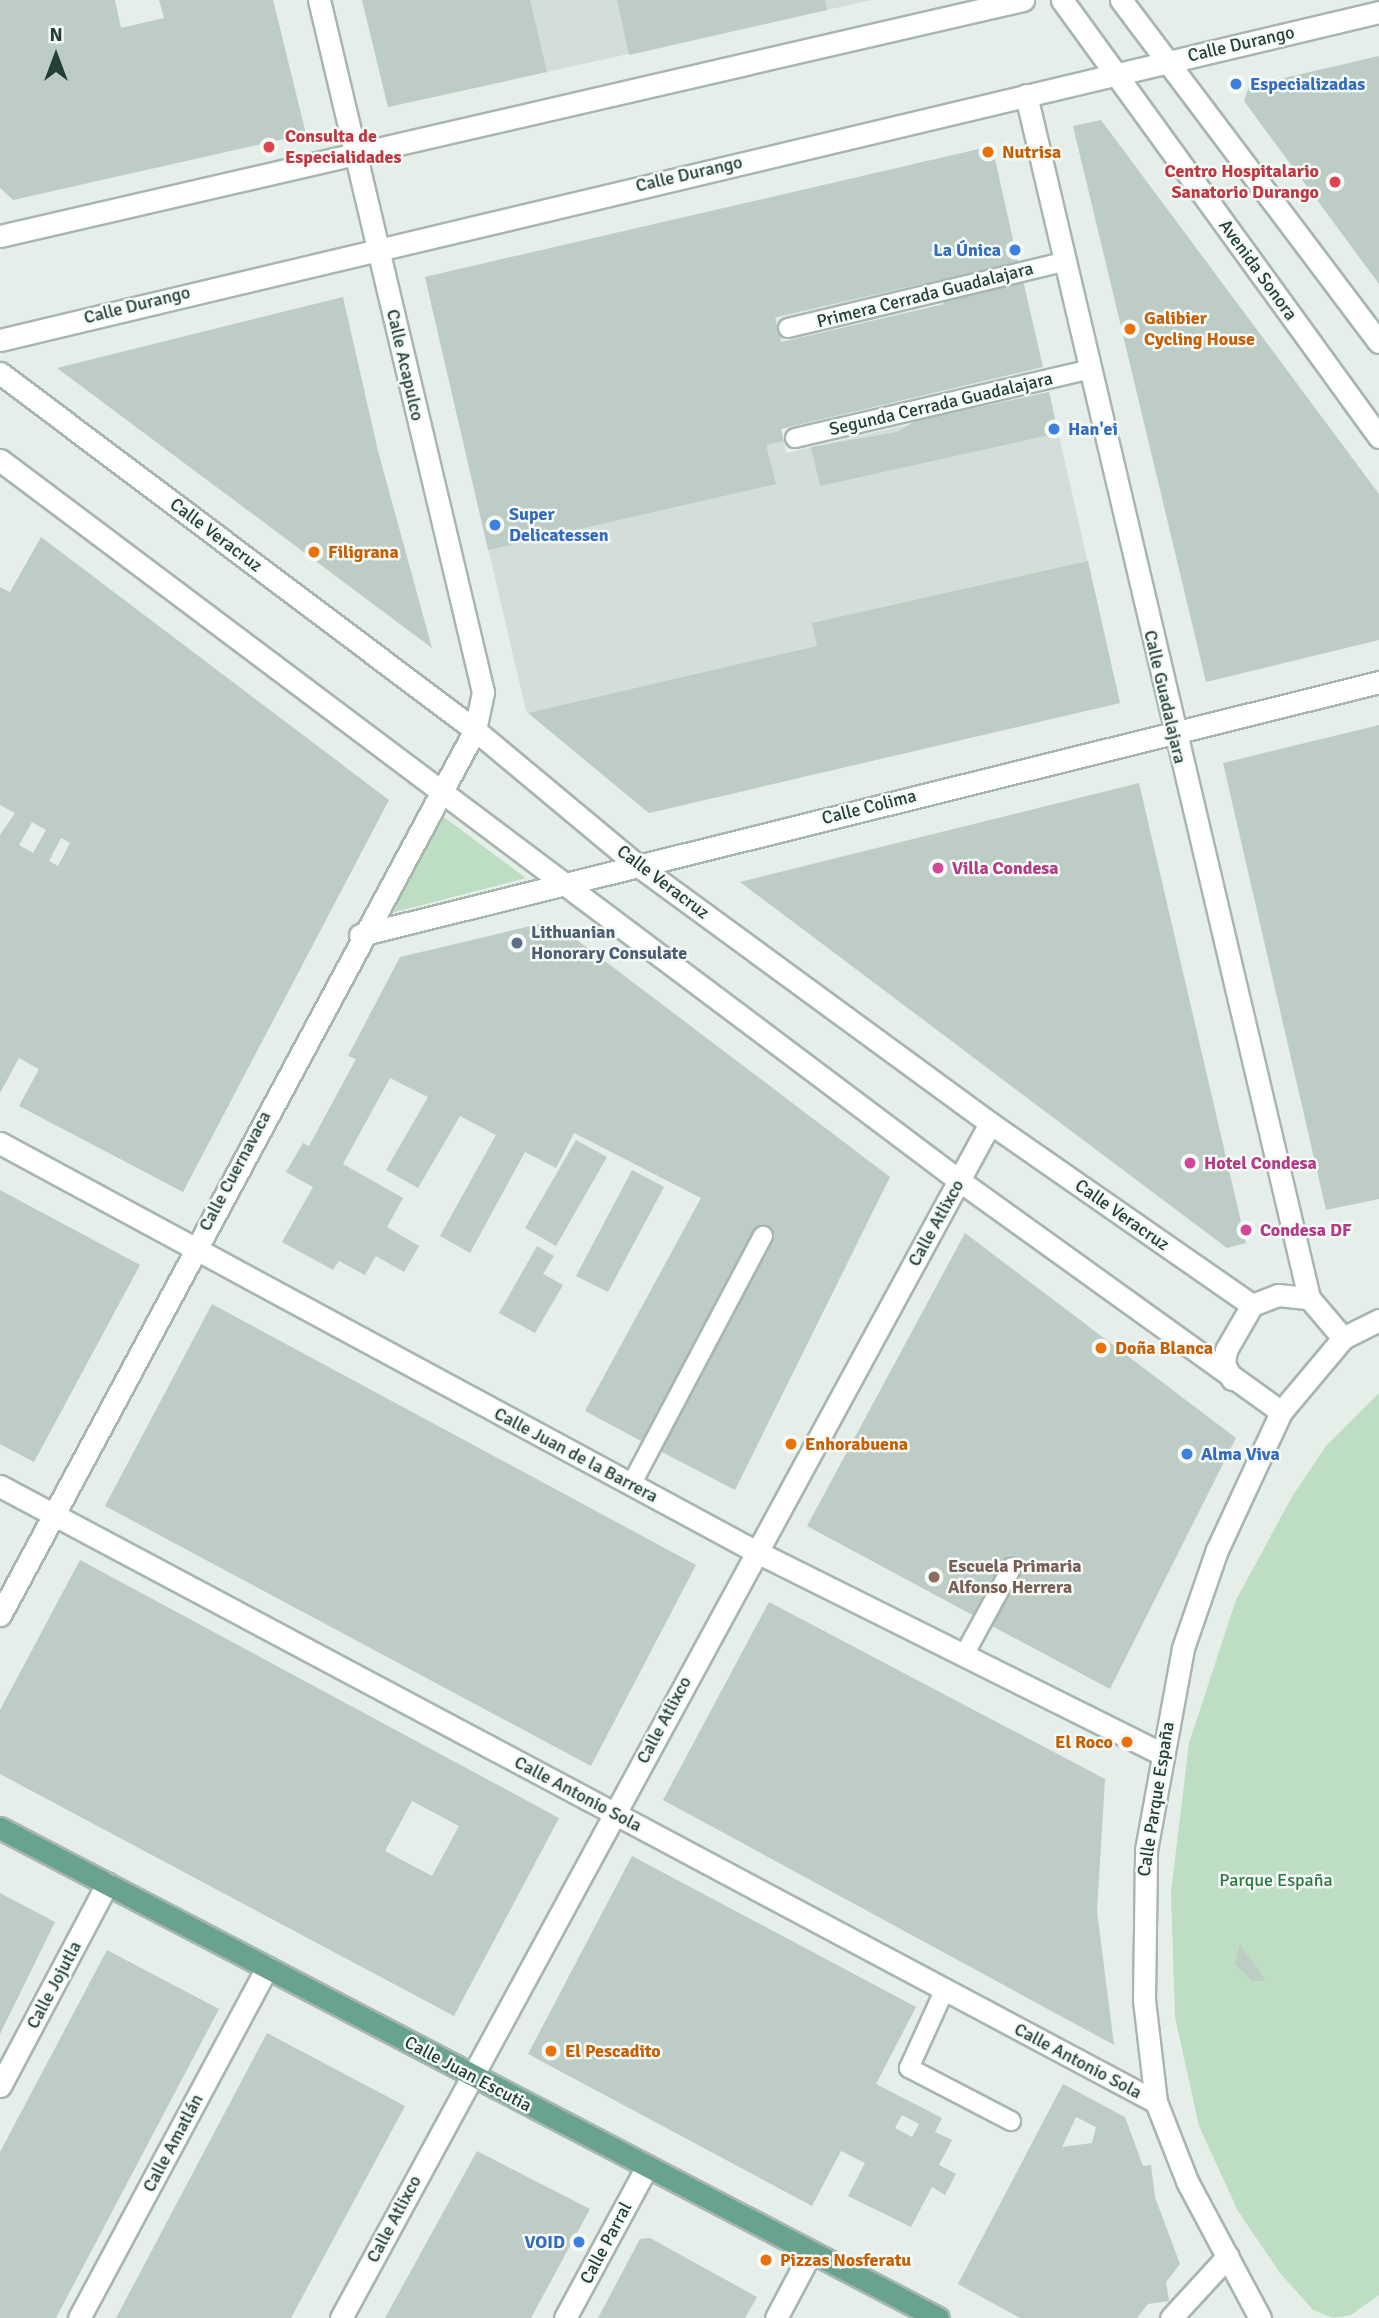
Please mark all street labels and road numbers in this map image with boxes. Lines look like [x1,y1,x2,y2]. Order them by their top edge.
street label: Calle Durango [1186,21,1296,67]
street label: Calle Durango [634,151,744,197]
street label: Avenida Sonora [1214,215,1302,325]
street label: Primera Cerrada Guadalajara [814,258,1036,332]
street label: Calle Durango [82,281,192,329]
street label: Calle Acapulco [382,307,428,423]
street label: Segunda Cerrada Guadalajara [827,368,1055,440]
street label: Calle Veracruz [166,493,266,577]
street label: Calle Guadalajara [1139,628,1191,766]
street label: Calle Colima [819,785,919,829]
street label: Calle Veracruz [613,840,713,924]
street label: Calle Cuernavaca [194,1107,276,1235]
street label: Calle Veracruz [1071,1175,1173,1255]
street label: Calle Atlixco [903,1176,969,1270]
street label: Calle Juan de la Barrera [490,1403,662,1507]
street label: Calle Atlixco [632,1673,696,1767]
street label: Calle Parque España [1133,1720,1179,1878]
street label: Calle Antonio Sola [511,1751,645,1837]
street label: Calle Jojutla [22,1938,86,2032]
street label: Calle Antonio Sola [1011,2018,1145,2104]
street label: Calle Juan Escutia [401,2031,535,2117]
street label: Calle Amatlán [138,2090,208,2196]
street label: Calle Atlixco [362,2172,426,2266]
street label: Calle Parral [575,2198,637,2288]

